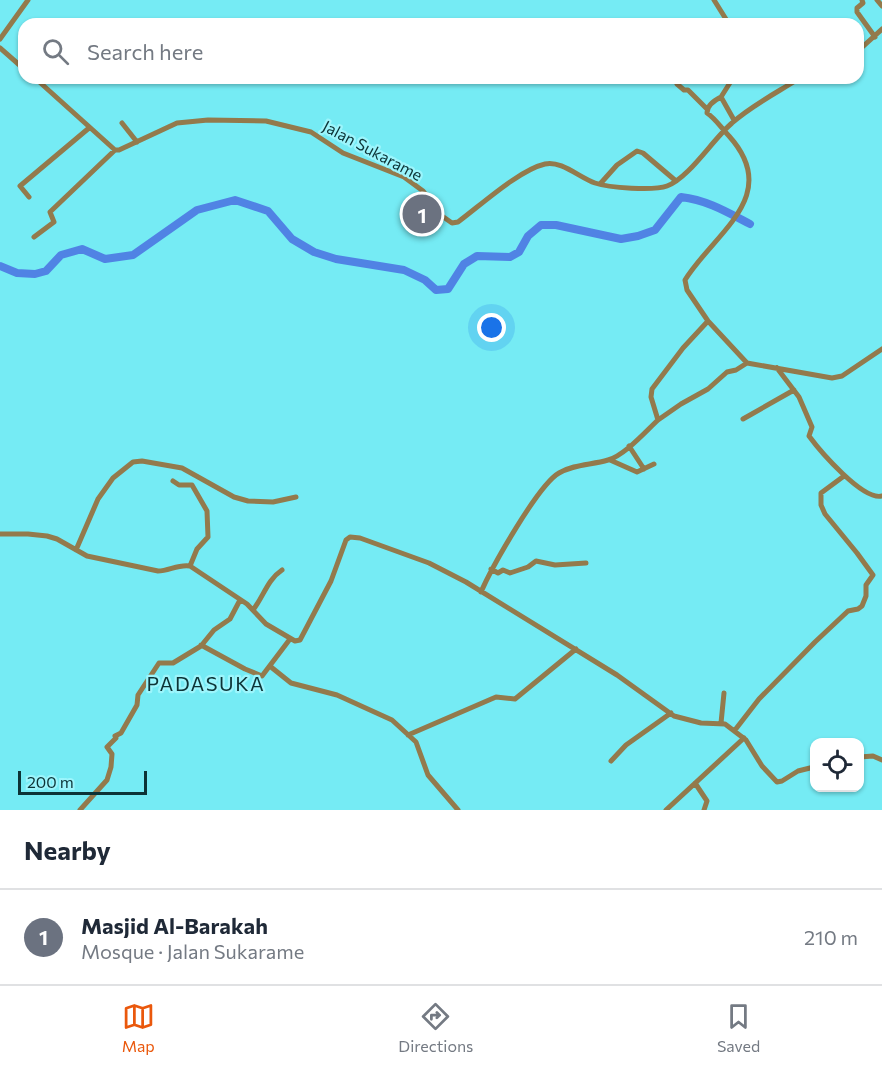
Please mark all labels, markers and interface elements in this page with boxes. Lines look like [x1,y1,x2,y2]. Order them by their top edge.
search box [18,18,864,84]
icon: search [39,35,72,68]
text: Search here [87,38,203,65]
street label: Jalan Sukarame [320,116,426,184]
pin: 1 [402,192,442,236]
your location [477,313,506,342]
district label: PADASUKA [147,671,265,695]
map controls [810,738,864,792]
button: locate [810,738,864,792]
scale bar [18,768,147,796]
text: 200 m [27,772,74,791]
text: Nearby [24,834,111,865]
text: Masjid Al-Barakah [81,912,268,939]
text: 1 [39,925,48,949]
text: 210 m [804,925,858,949]
text: Mosque · Jalan Sukarame [81,939,304,963]
tab: Map [122,1000,155,1055]
tab: Directions [398,1000,473,1055]
tab: Saved [717,1000,760,1055]

